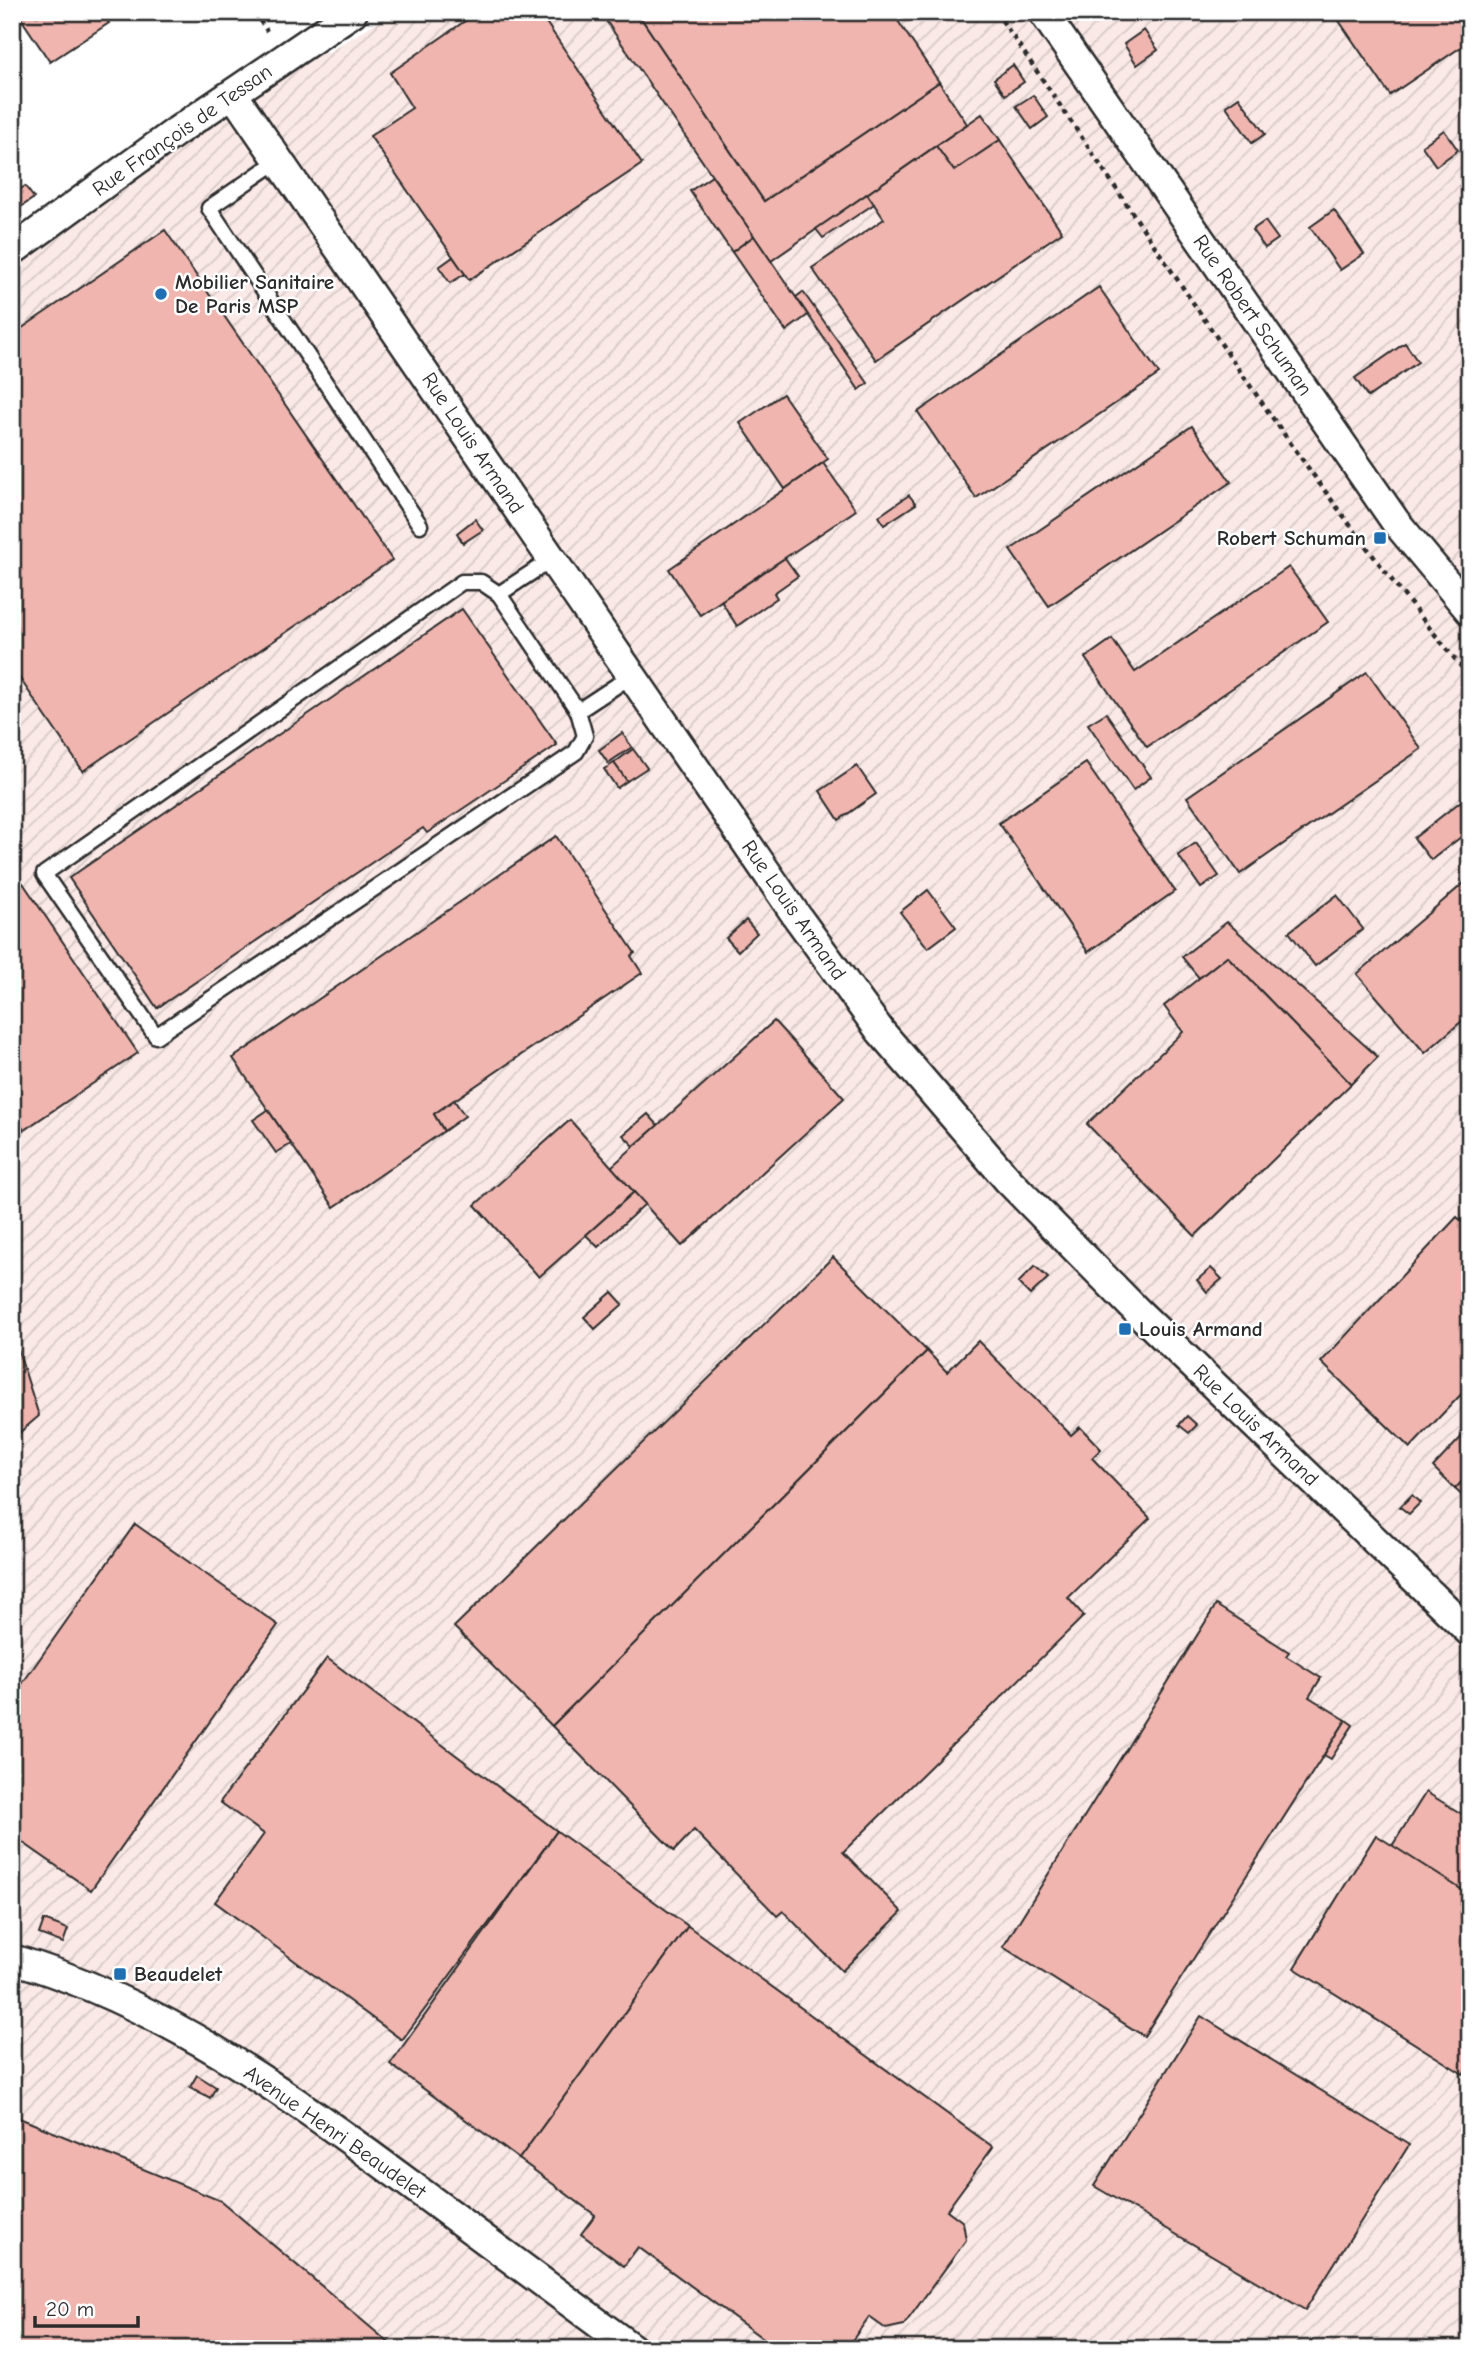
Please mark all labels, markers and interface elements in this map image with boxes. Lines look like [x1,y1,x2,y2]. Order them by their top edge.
street label: Rue François de Tessan [88,59,276,201]
street label: Rue Robert Schuman [1188,230,1318,400]
place label: Mobilier Sanitaire De Paris MSP [175,270,334,318]
marker: Mobilier Sanitaire De Paris MSP [153,286,169,302]
street label: Rue Louis Armand [417,368,529,518]
place label: Robert Schuman [1217,526,1366,550]
marker: Robert Schuman [1372,530,1388,546]
street label: Rue Louis Armand [737,836,851,984]
place label: Louis Armand [1139,1317,1263,1341]
marker: Louis Armand [1117,1321,1133,1337]
street label: Rue Louis Armand [1188,1359,1324,1491]
place label: Beaudelet [134,1962,223,1986]
marker: Beaudelet [112,1966,128,1982]
street label: Avenue Henri Beaudelet [240,2060,431,2204]
scale bar [35,2284,138,2328]
text: 20 m [46,2297,94,2321]

